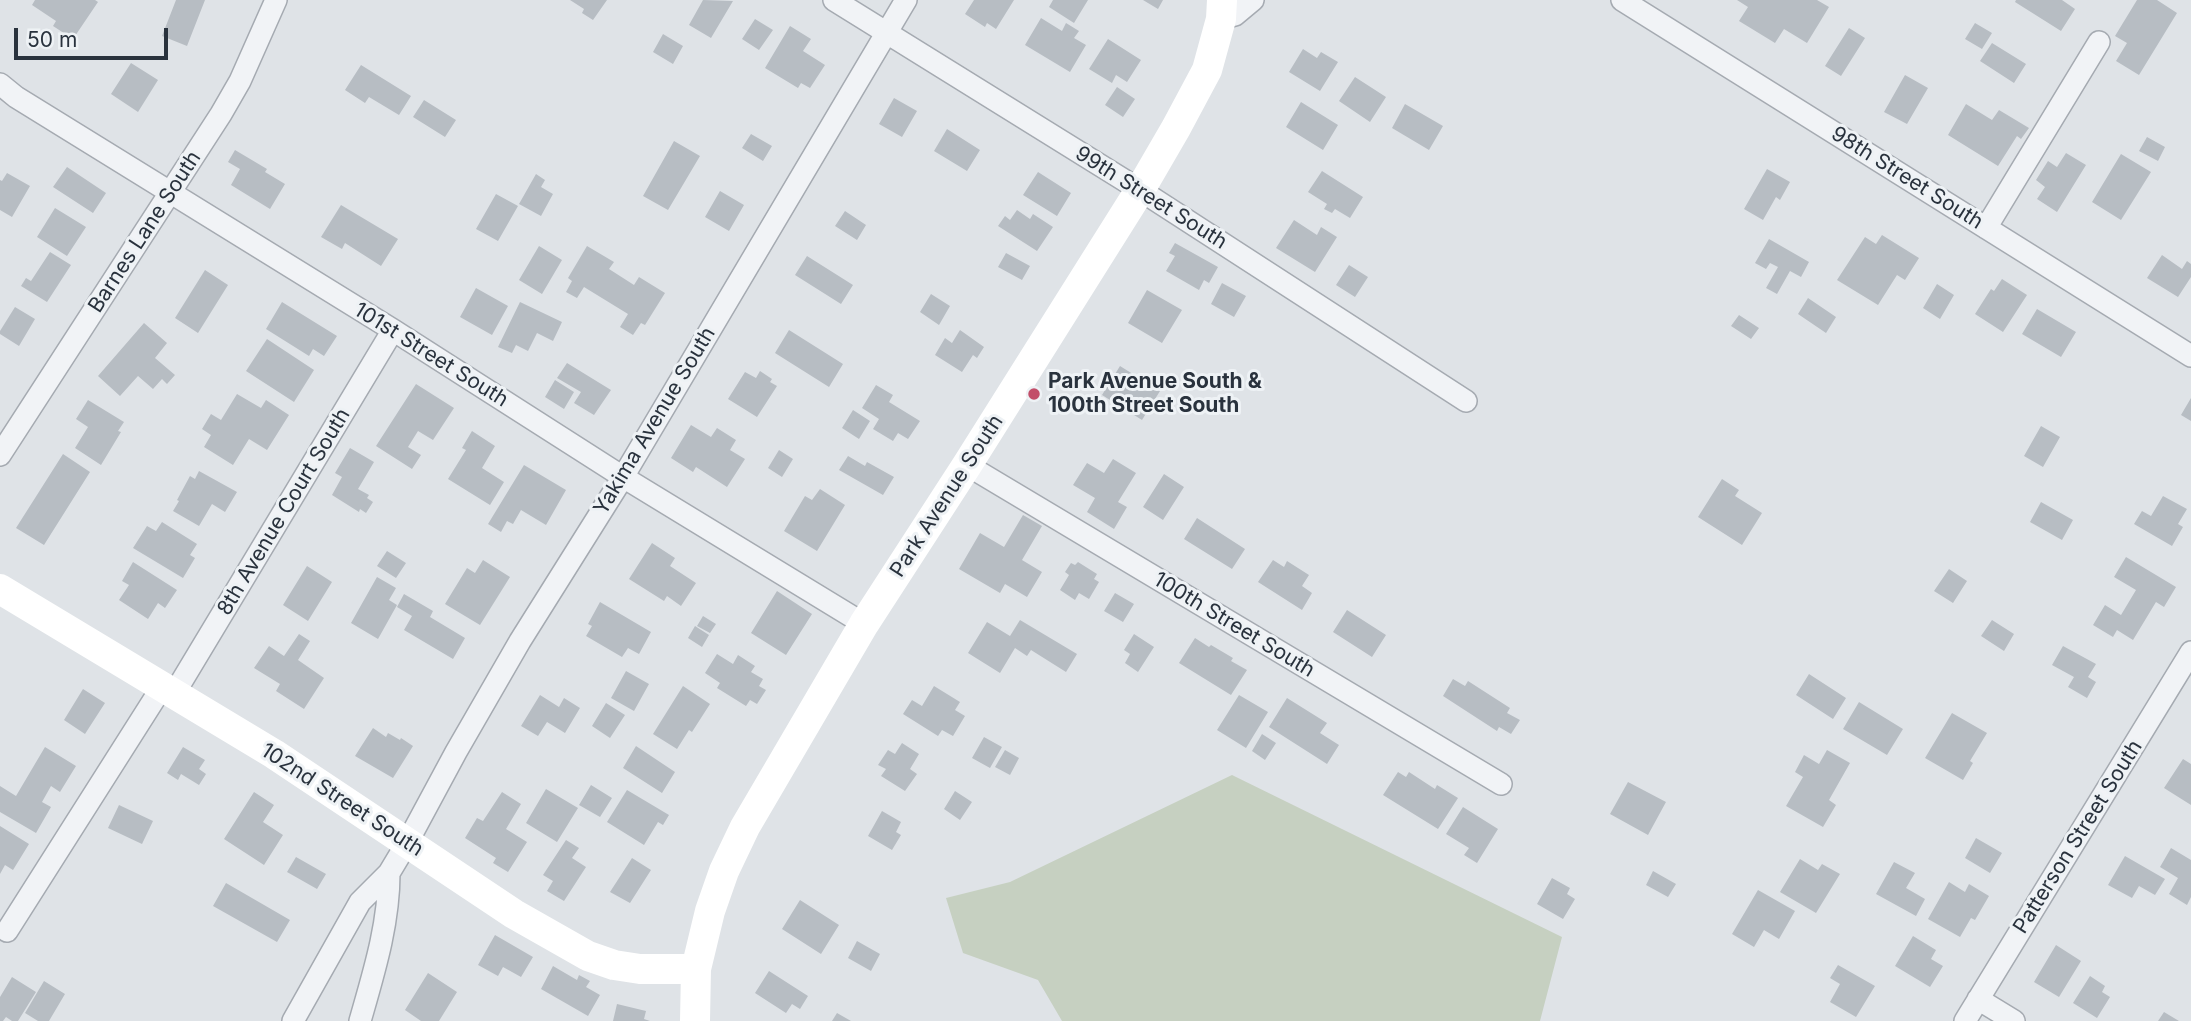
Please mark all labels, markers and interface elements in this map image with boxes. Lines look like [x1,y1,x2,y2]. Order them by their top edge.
scale bar [18,14,172,58]
text: 50 m [27,27,77,52]
street label: 98th Street South [1826,121,1988,235]
street label: 99th Street South [1070,141,1232,255]
street label: Barnes Lane South [83,147,207,317]
street label: 101st Street South [349,297,513,413]
street label: Yakima Avenue South [589,322,721,520]
place label: Park Avenue South & 100th Street South [1048,369,1262,419]
marker: Park Avenue South & 100th Street South [1026,386,1042,402]
street label: 8th Avenue Court South [212,404,356,620]
street label: Park Avenue South [885,410,1009,582]
street label: 100th Street South [1149,567,1319,683]
street label: Patterson Street South [2008,736,2148,938]
street label: 102nd Street South [256,738,428,862]

